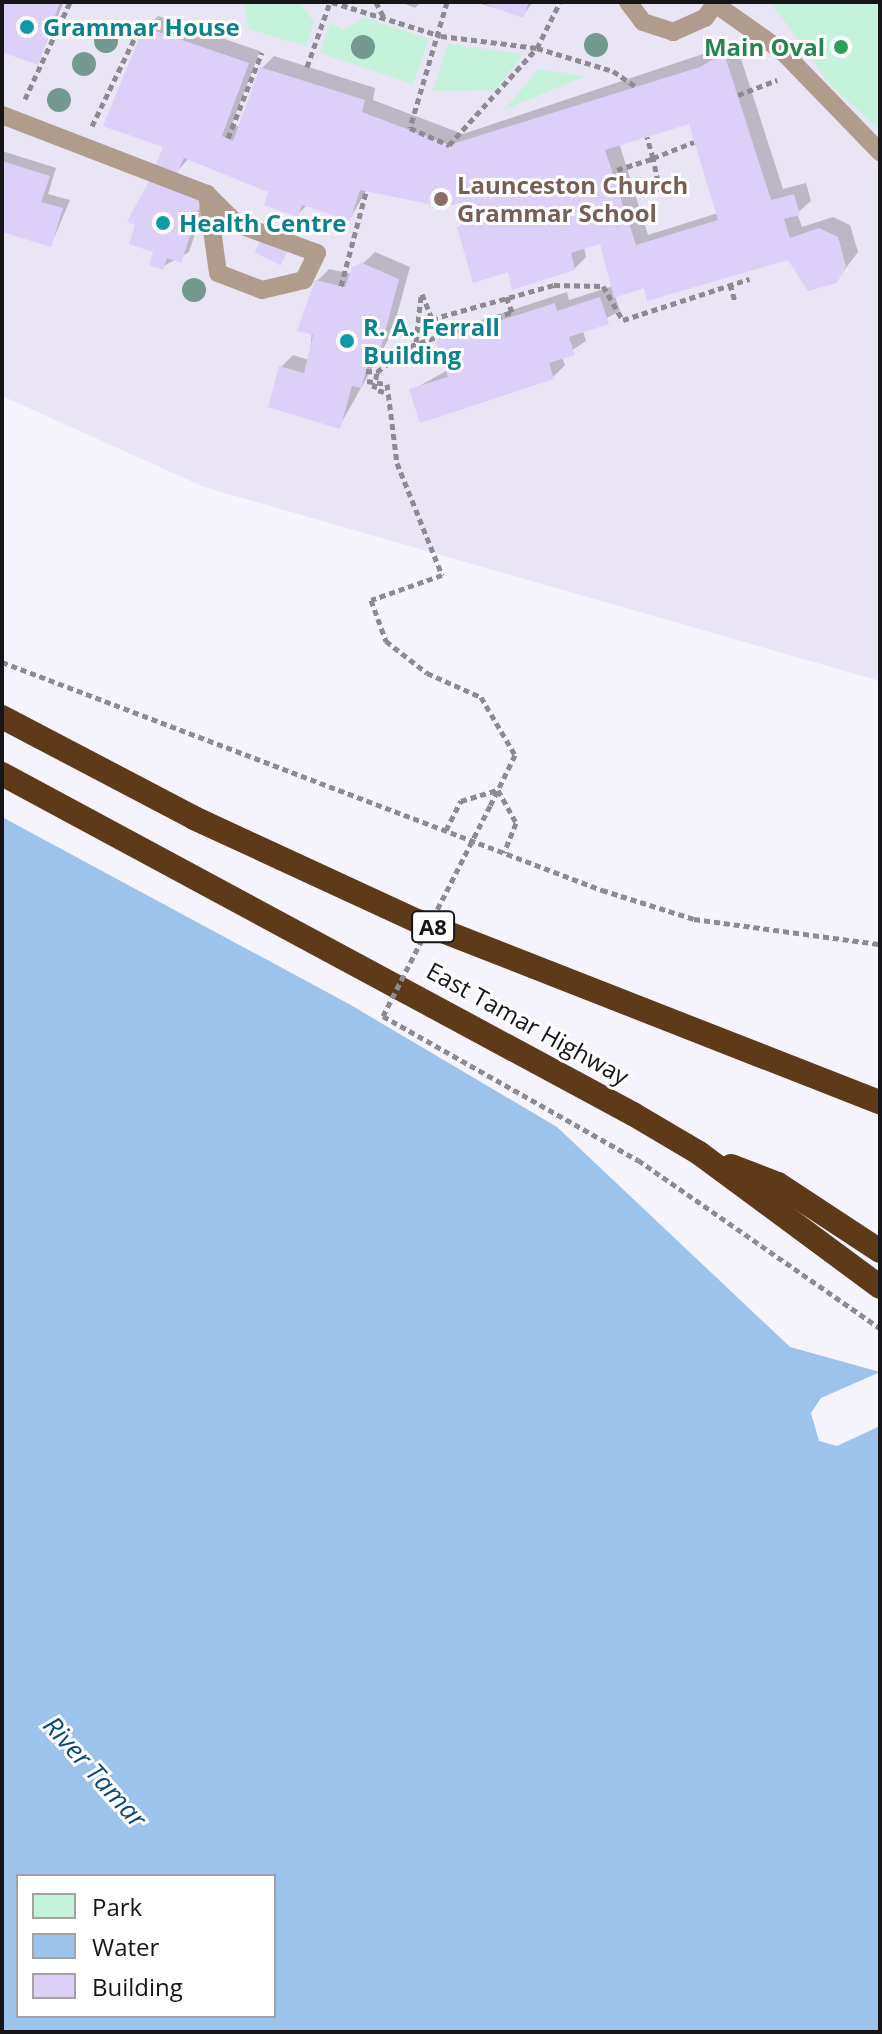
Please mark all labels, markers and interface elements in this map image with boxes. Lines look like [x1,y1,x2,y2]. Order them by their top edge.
place label: Grammar House [43,13,240,41]
marker: Grammar House [18,18,36,36]
place label: Main Oval [704,33,825,61]
marker: Main Oval [832,38,850,56]
place label: Launceston Church Grammar School [457,171,688,227]
marker: Launceston Church Grammar School [432,190,450,208]
place label: Health Centre [179,209,347,237]
marker: Health Centre [154,214,172,232]
place label: R. A. Ferrall Building [363,313,500,369]
marker: R. A. Ferrall Building [338,332,356,350]
road number: A8 [411,909,455,945]
street label: East Tamar Highway [422,955,634,1091]
water label: River Tamar [37,1710,153,1834]
legend [16,1874,276,2018]
text: Park [92,1890,142,1923]
text: Water [92,1930,159,1963]
text: Building [92,1970,183,2003]

